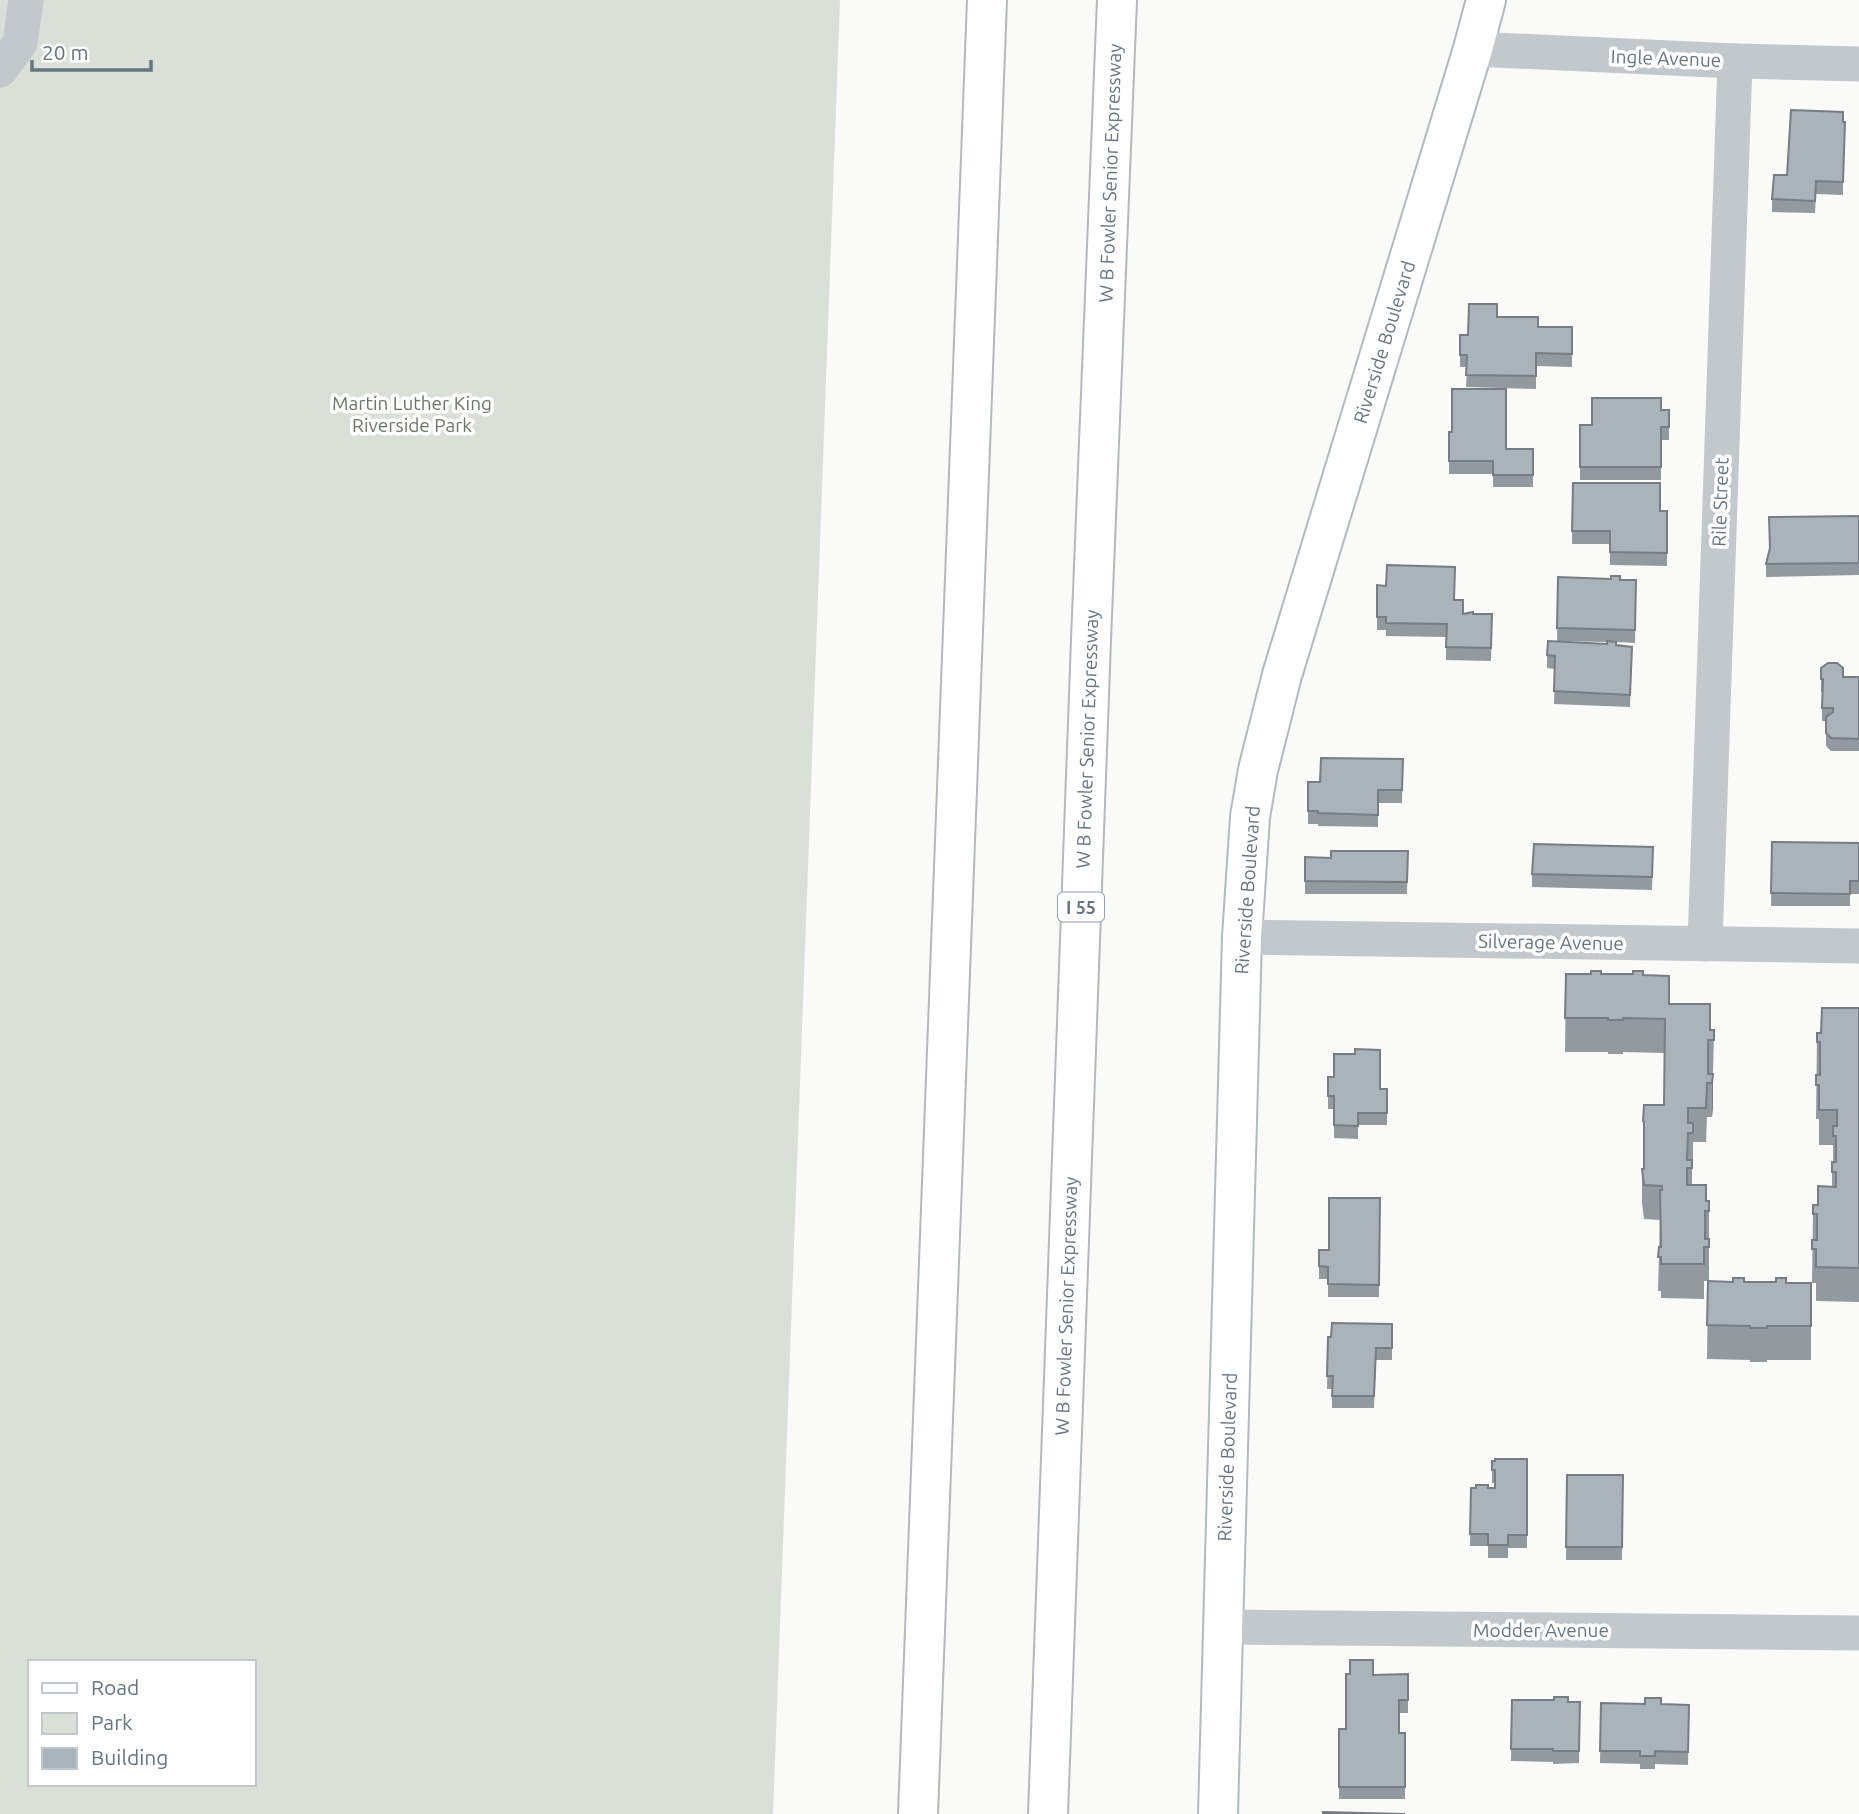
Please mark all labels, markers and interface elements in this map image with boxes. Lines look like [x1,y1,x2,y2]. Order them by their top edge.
scale bar [32,28,150,72]
text: 20 m [42,40,89,64]
street label: W B Fowler Senior Expressway [1094,43,1126,303]
street label: Ingle Avenue [1610,45,1722,71]
street label: Riverside Boulevard [1349,258,1419,426]
park label: Martin Luther King Riverside Park [332,392,492,436]
street label: Rile Street [1707,456,1733,547]
street label: W B Fowler Senior Expressway [1071,609,1103,869]
street label: Riverside Boulevard [1230,805,1264,975]
road number: I 55 [1058,893,1104,922]
street label: Silverage Avenue [1478,930,1624,954]
street label: W B Fowler Senior Expressway [1050,1176,1082,1436]
street label: Riverside Boulevard [1213,1372,1241,1542]
street label: Modder Avenue [1473,1619,1609,1641]
legend [28,1660,256,1786]
text: Road [91,1675,139,1699]
text: Park [91,1710,133,1734]
text: Building [91,1745,168,1769]

